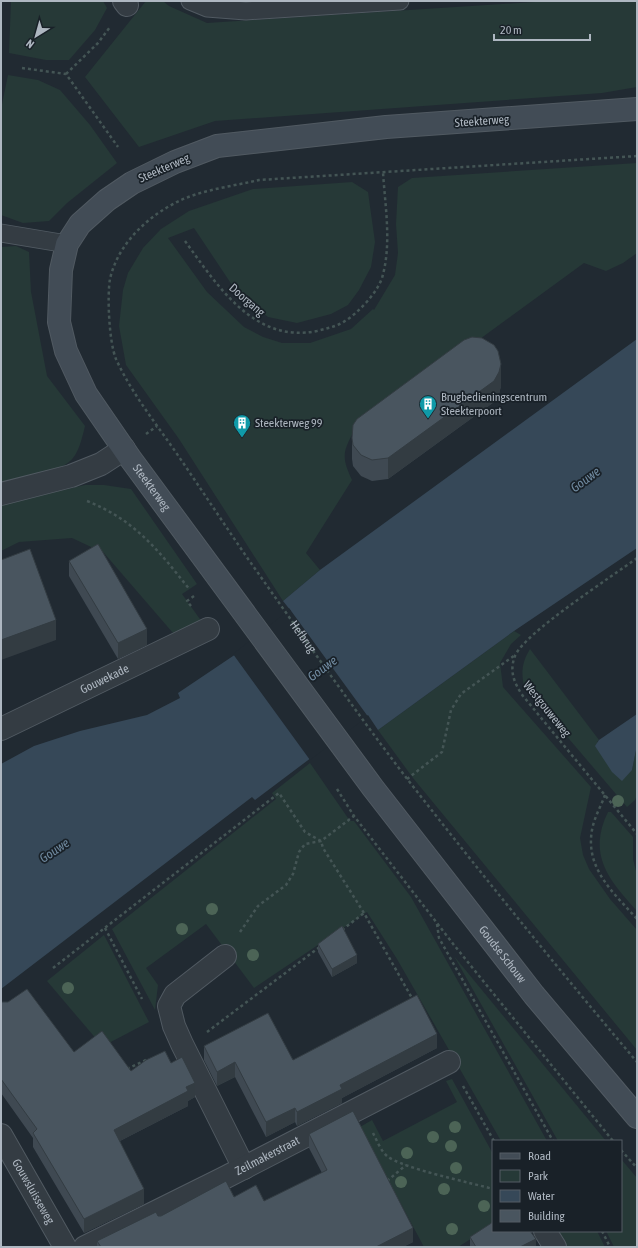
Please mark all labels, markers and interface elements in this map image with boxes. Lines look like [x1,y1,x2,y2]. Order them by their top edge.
north arrow [16,16,56,56]
scale bar [494,16,590,42]
text: 20 m [500,23,522,37]
text: N [24,37,36,51]
street label: Steekterweg [454,112,510,130]
street label: Steekterweg [136,150,192,185]
street label: Doorgang [226,281,268,320]
place label: Brugbedieningscentrum Steekterpoort [441,390,547,418]
building icon: Brugbedieningscentrum Steekterpoort [418,394,438,419]
building icon: Steekterweg 99 [232,413,252,438]
place label: Steekterweg 99 [255,416,323,430]
street label: Steekterweg [130,461,174,514]
water label: Gouwe [568,464,603,495]
street label: Hefbrug [287,618,320,656]
water label: Gouwe [305,653,340,684]
street label: Gouwekade [78,661,131,697]
street label: Westgouweweg [520,678,574,740]
water label: Gouwe [36,835,72,866]
street label: Goudse Schouw [476,923,529,986]
street label: Zeilmakerstraat [233,1133,303,1178]
legend [492,1140,622,1232]
text: Road [528,1149,551,1163]
street label: Gouwsluisseweg [9,1156,58,1227]
text: Park [528,1169,549,1183]
text: Water [528,1189,555,1203]
text: Building [528,1209,566,1223]

